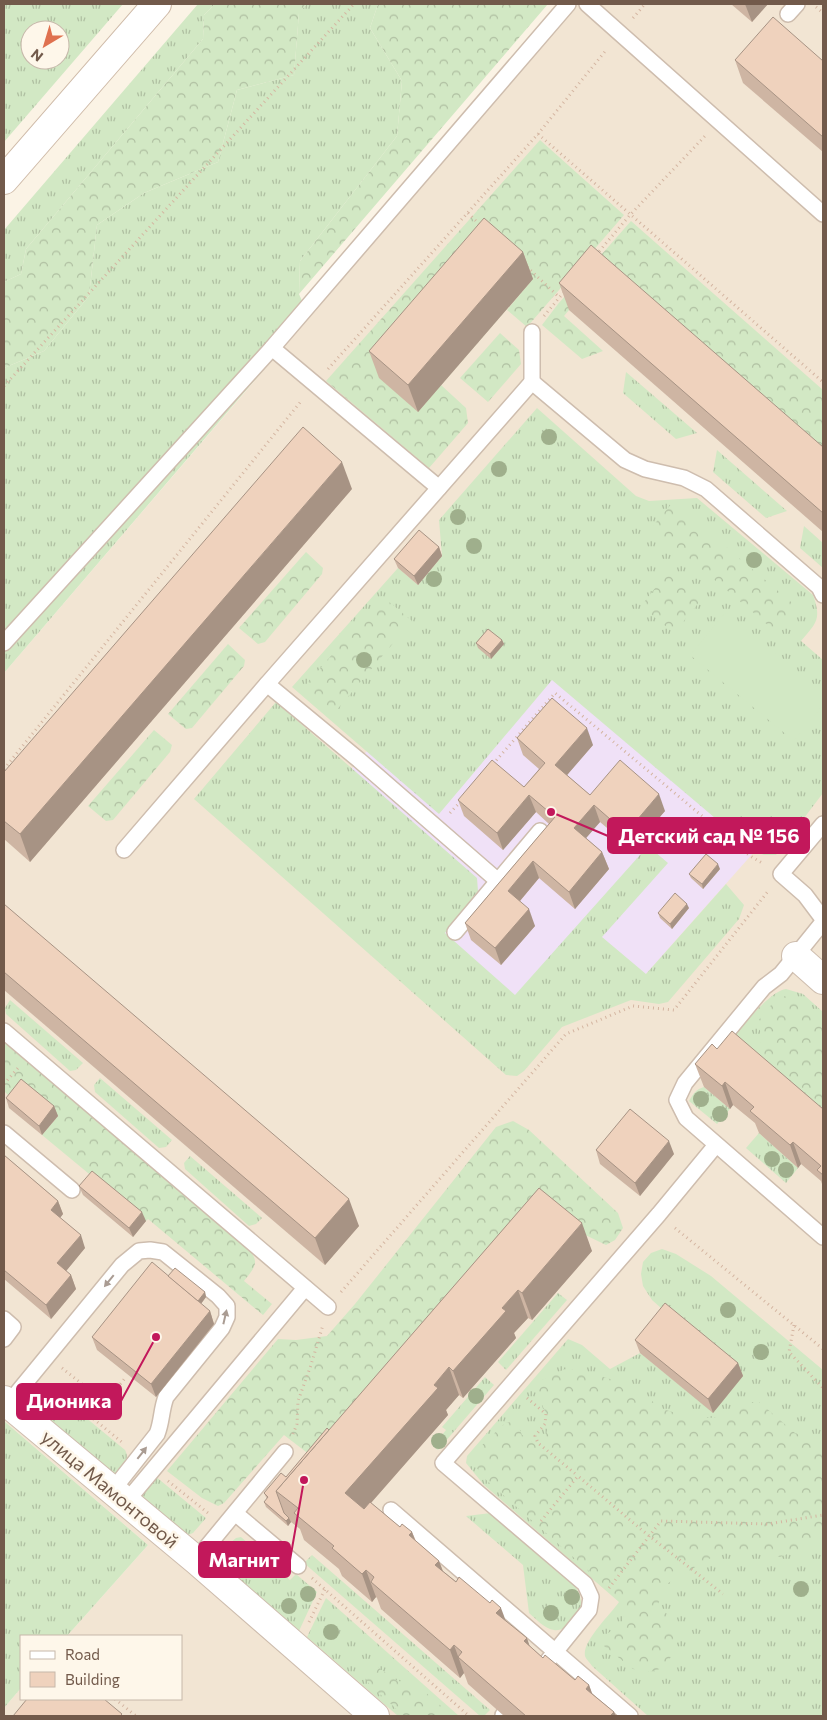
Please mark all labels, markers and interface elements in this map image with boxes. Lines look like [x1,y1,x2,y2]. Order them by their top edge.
north arrow [20,20,70,70]
text: N [27,46,46,66]
callout: Детский сад № 156 [608,818,809,853]
text: Детский сад № 156 [618,823,800,847]
one-way arrow [104,1274,115,1287]
one-way arrow [221,1310,229,1325]
callout: Дионика [17,1384,121,1419]
text: Дионика [27,1388,111,1412]
street label: улица Мамонтовой [37,1425,183,1553]
one-way arrow [137,1447,148,1460]
callout: Магнит [199,1542,290,1577]
text: Магнит [208,1547,280,1571]
legend [20,1635,182,1700]
text: Road [65,1645,100,1663]
text: Building [65,1670,120,1688]

